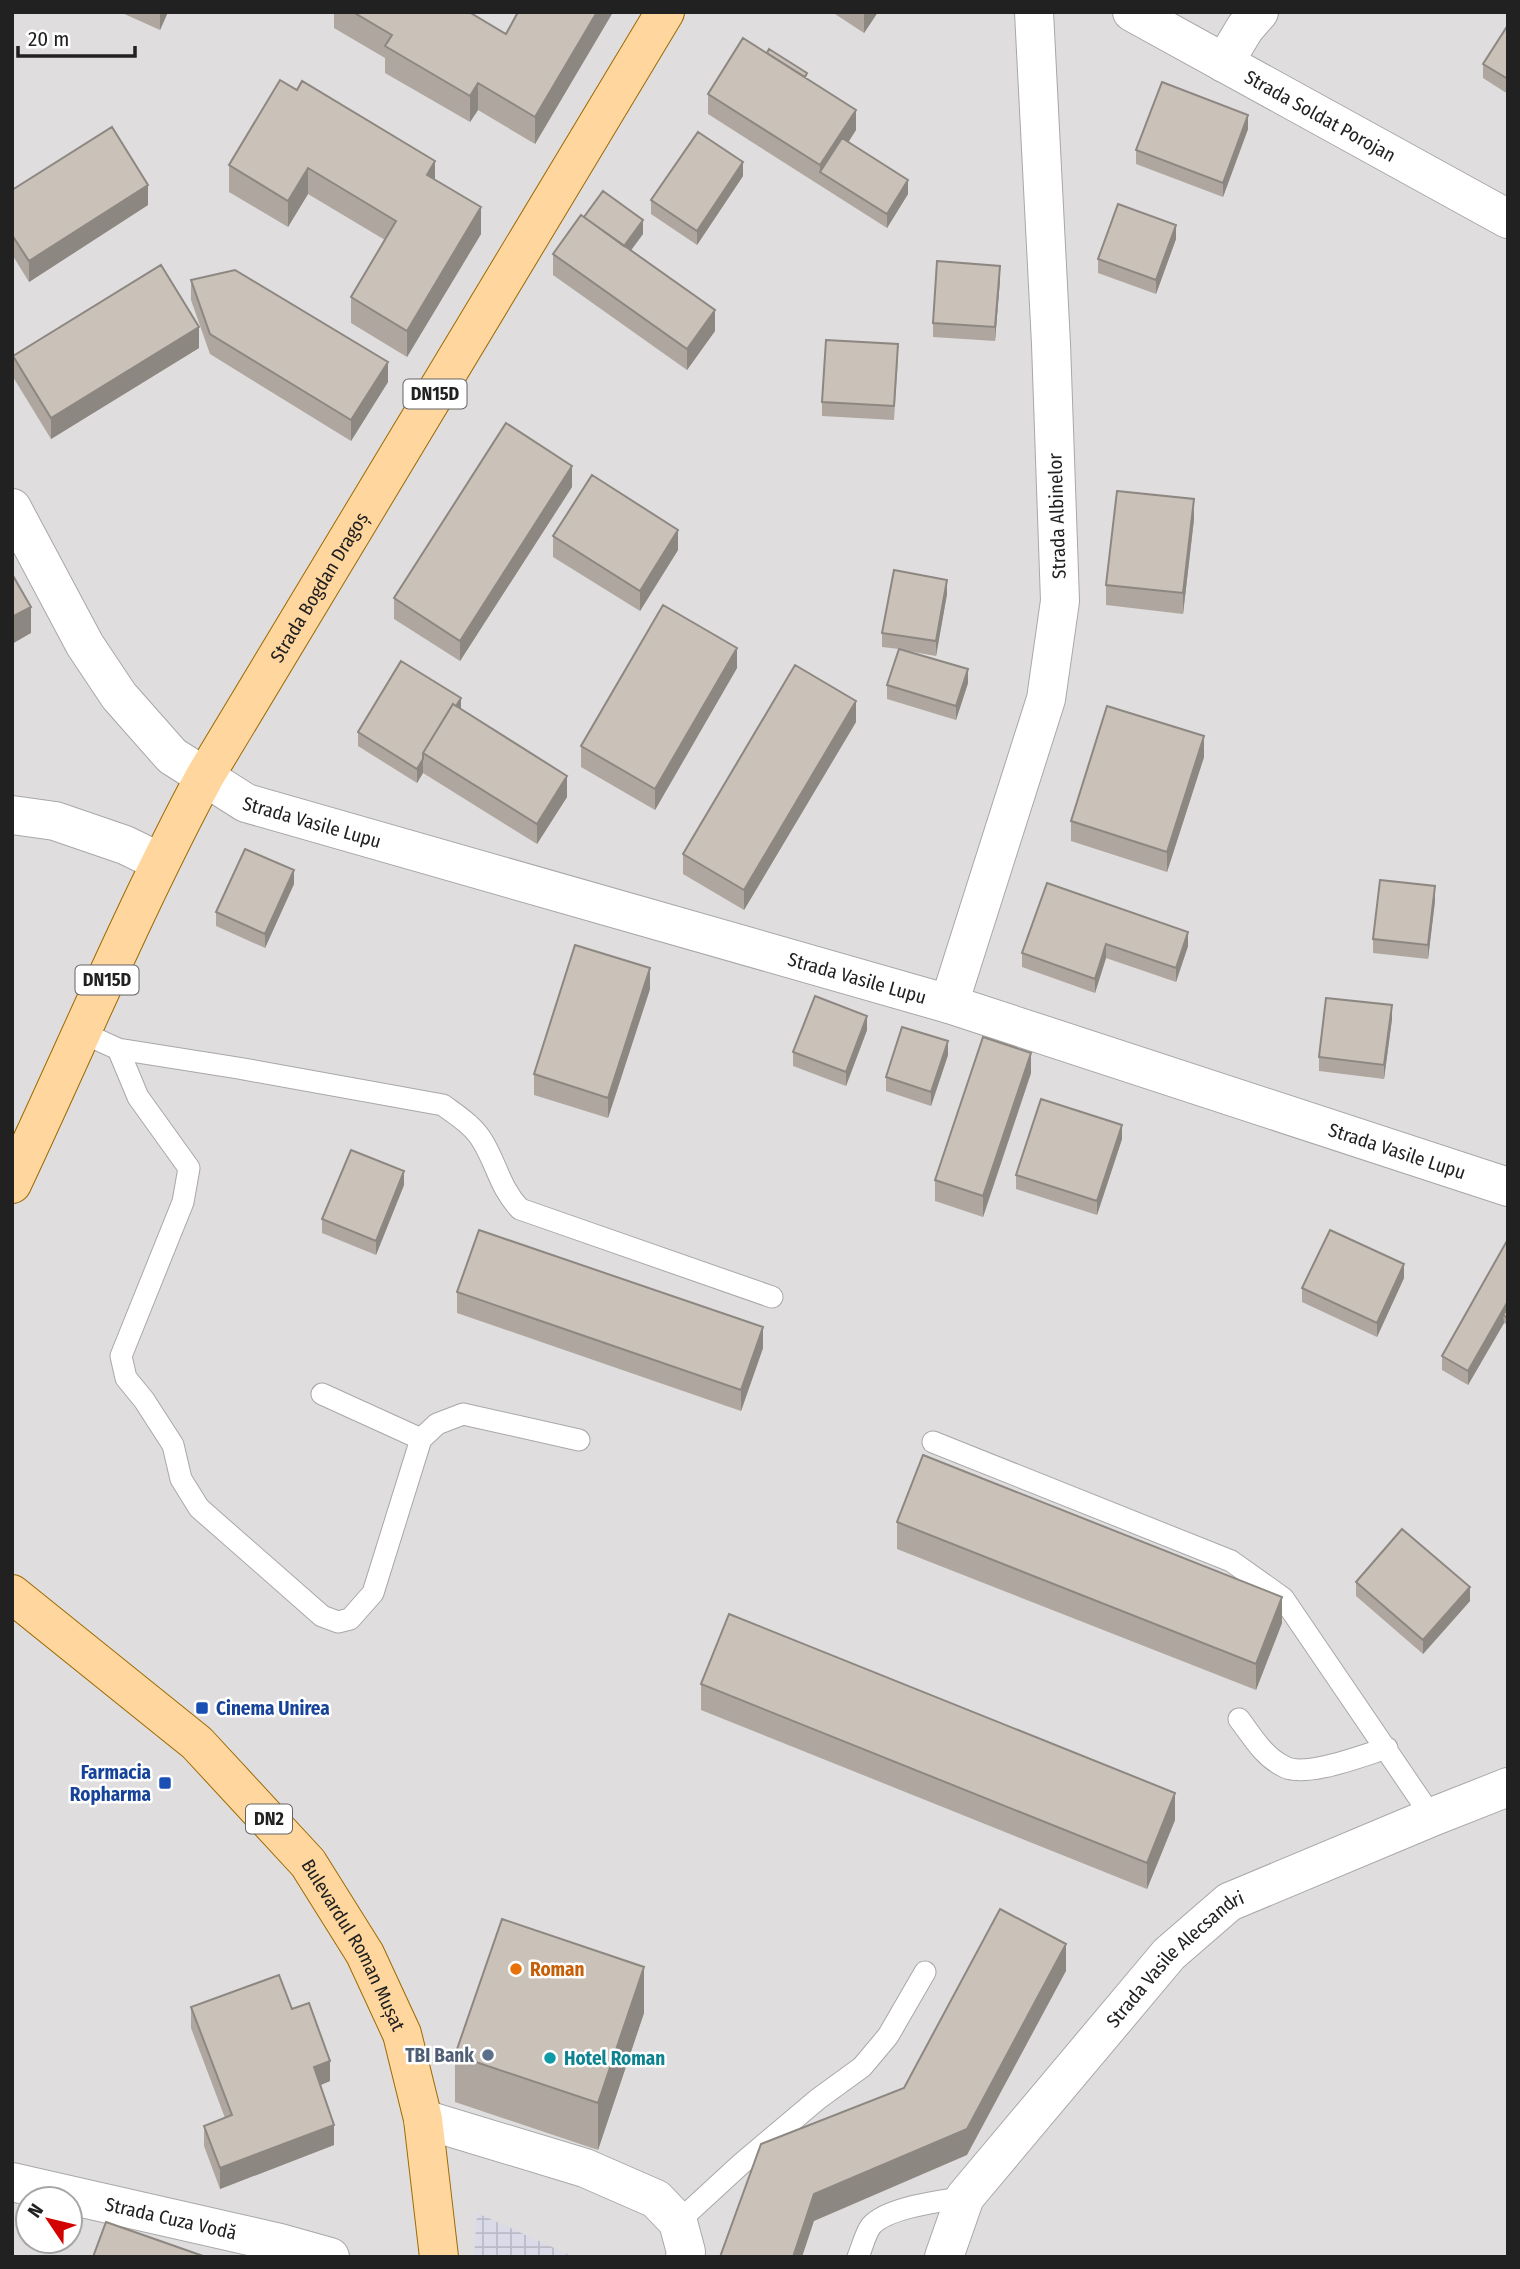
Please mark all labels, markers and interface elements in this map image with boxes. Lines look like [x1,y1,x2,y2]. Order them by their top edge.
scale bar [18,14,135,58]
text: 20 m [28,26,69,52]
street label: Strada Soldat Porojan [1241,65,1400,167]
road number: DN15D [404,380,466,408]
street label: Strada Albinelor [1043,452,1071,579]
street label: Strada Bogdan Dragoș [265,508,373,666]
street label: Strada Vasile Lupu [240,791,384,853]
street label: Strada Vasile Lupu [785,947,929,1008]
road number: DN15D [76,965,138,995]
street label: Strada Vasile Lupu [1326,1118,1469,1184]
place label: Cinema Unirea [216,1697,330,1720]
marker: Cinema Unirea [194,1700,210,1716]
place label: Farmacia Ropharma [70,1761,151,1806]
marker: Farmacia Ropharma [157,1775,173,1791]
road number: DN2 [246,1804,292,1833]
street label: Bulevardul Roman Mușat [297,1855,411,2035]
street label: Strada Vasile Alecsandri [1101,1886,1247,2032]
place label: Roman [530,1958,584,1981]
marker: Roman [508,1961,524,1977]
place label: TBI Bank [405,2044,474,2067]
marker: TBI Bank [480,2047,496,2063]
place label: Hotel Roman [564,2047,665,2070]
marker: Hotel Roman [542,2050,558,2066]
north arrow [14,2185,84,2255]
street label: Strada Cuza Vodă [103,2192,239,2244]
text: N [23,2199,48,2222]

